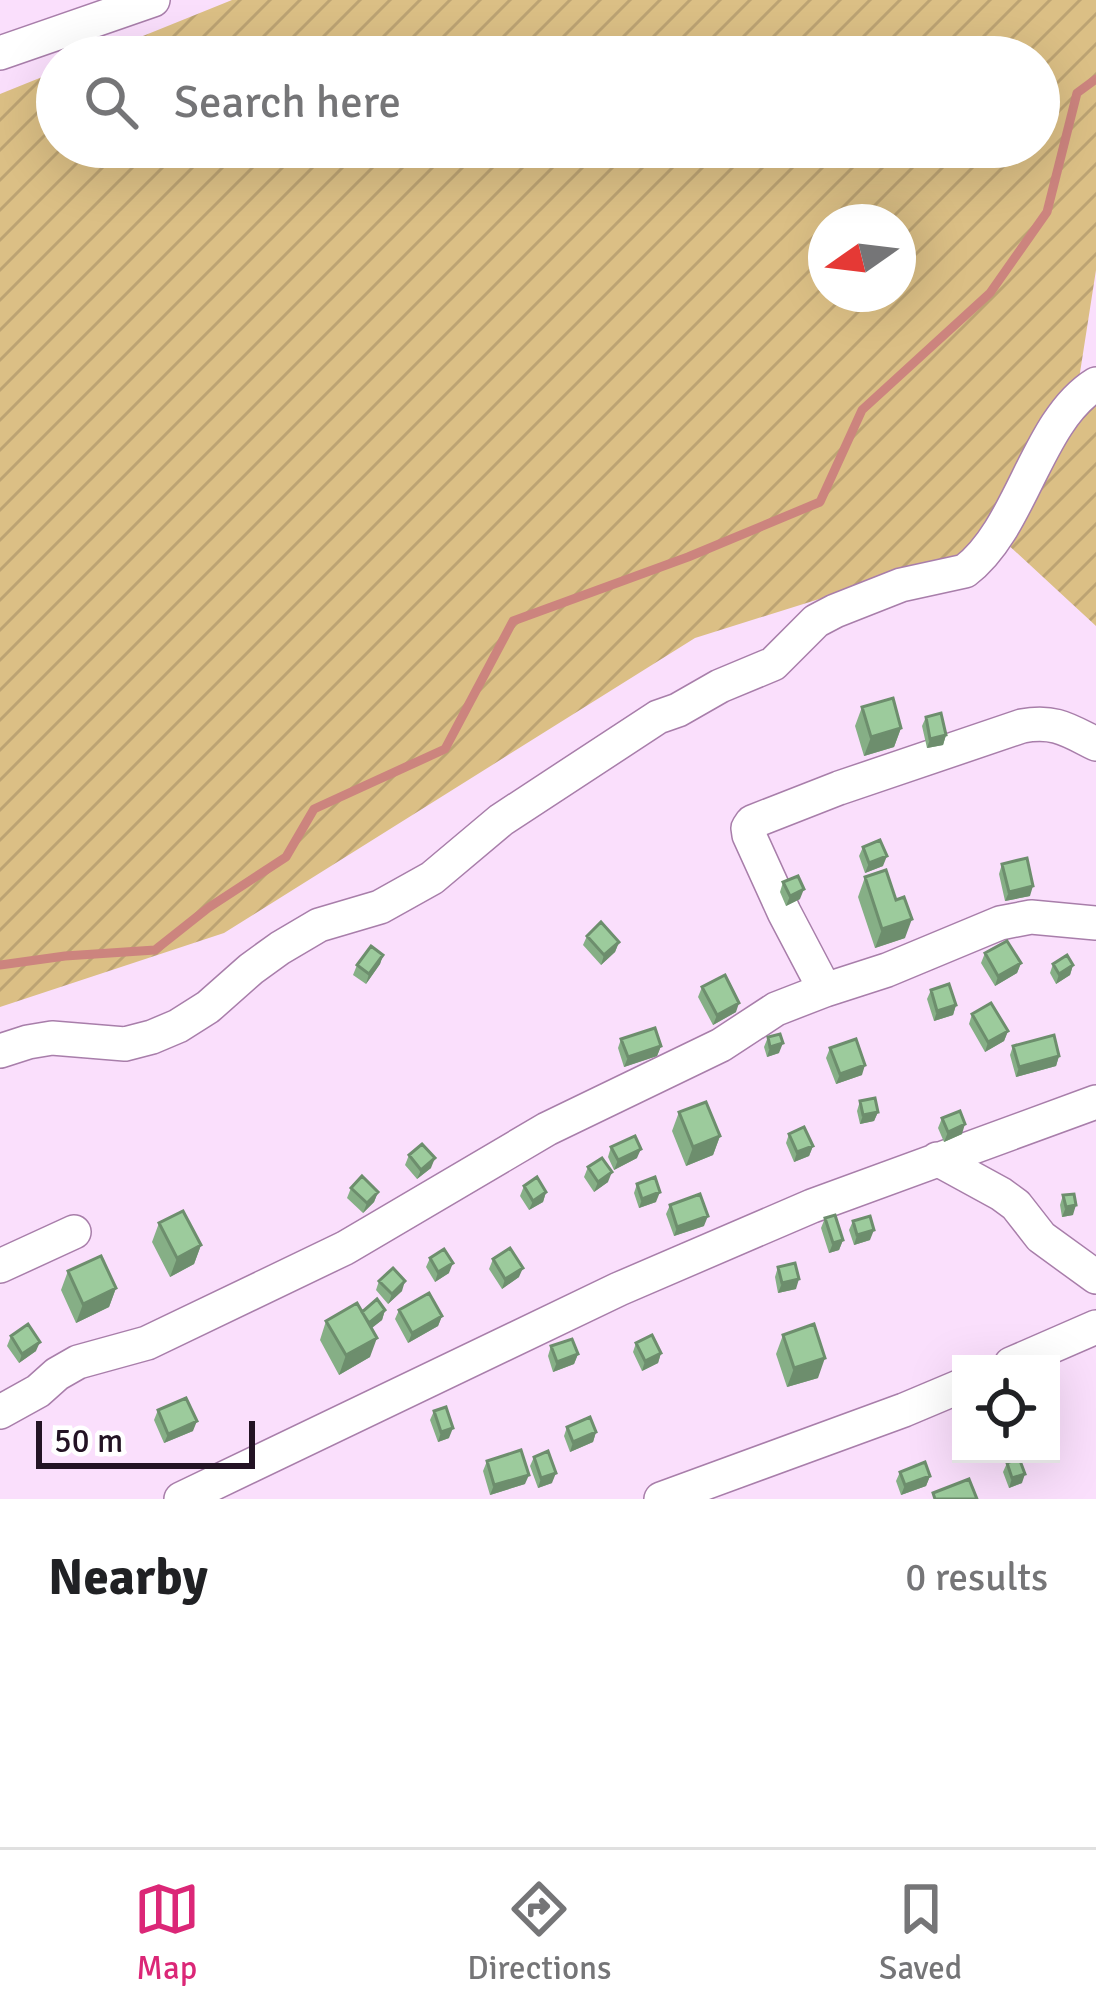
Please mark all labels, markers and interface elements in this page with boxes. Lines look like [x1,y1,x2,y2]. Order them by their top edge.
search box [36,36,1060,168]
icon: search [78,69,144,135]
text: Search here [174,75,401,130]
north arrow [808,204,916,312]
map controls [952,1355,1060,1463]
button: locate [952,1355,1060,1463]
scale bar [36,1415,255,1468]
text: 50 m [54,1421,123,1462]
text: Nearby [48,1546,208,1609]
text: 0 results [905,1553,1048,1601]
tab: Map [134,1876,200,1989]
tab: Directions [467,1876,612,1989]
tab: Saved [879,1876,962,1989]

